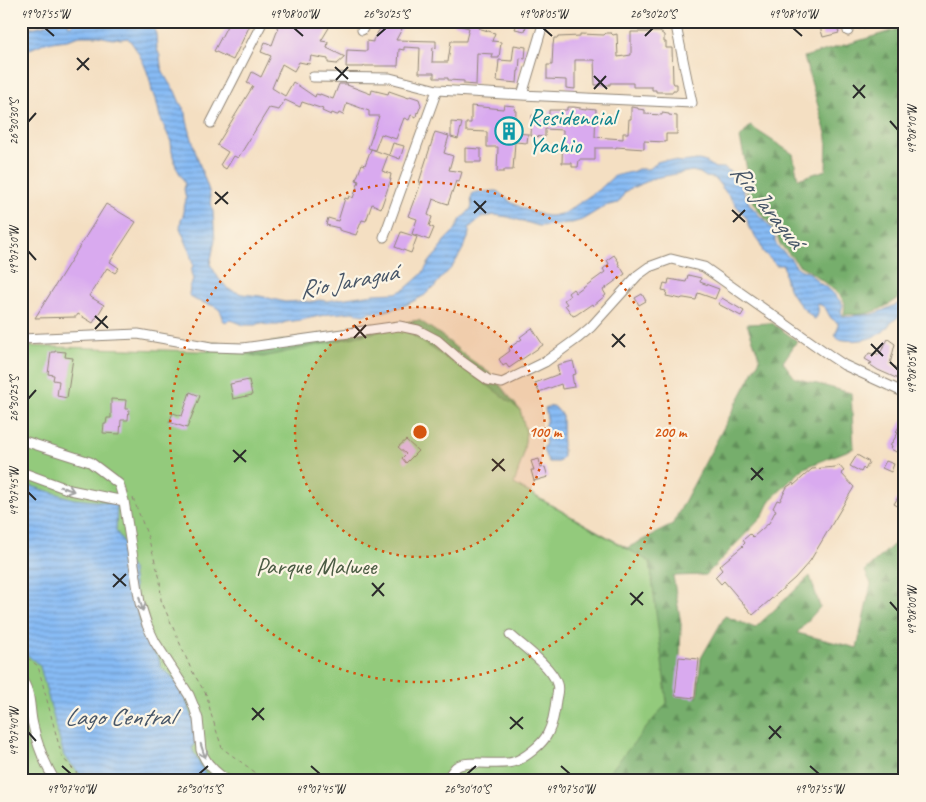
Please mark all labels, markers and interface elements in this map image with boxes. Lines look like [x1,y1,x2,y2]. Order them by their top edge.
text: 49°07'55"W [21,6,72,22]
text: 49°08'00"W [270,6,321,22]
text: 26°30'25"S [363,6,411,22]
text: 49°08'05"W [519,6,570,22]
text: 26°30'20"S [630,6,678,22]
text: 49°08'10"W [769,6,820,22]
text: 26°30'30"S [6,97,22,145]
place label: Residencial Yachio [528,102,620,160]
text: 49°08'10"W [904,103,920,154]
building icon: Residencial Yachio [494,116,524,146]
water label: Rio Jaraguá [723,157,815,259]
text: 49°07'50"W [6,224,22,275]
water label: Rio Jaraguá [296,255,406,306]
text: 49°08'05"W [904,343,920,394]
text: 26°30'25"S [6,374,22,422]
centre of rings [411,423,429,441]
text: 100 m [529,423,563,442]
text: 200 m [654,423,688,442]
text: 49°07'45"W [6,465,22,516]
one-way arrow [59,484,75,494]
park label: Parque Malwee [256,551,379,581]
text: 49°08'00"W [904,584,920,635]
one-way arrow [136,596,146,612]
water label: Lago Central [64,701,181,733]
text: 49°07'40"W [6,705,22,756]
one-way arrow [199,743,208,759]
text: 49°07'40"W [47,781,98,797]
text: 26°30'15"S [176,781,224,797]
text: 49°07'45"W [296,781,347,797]
text: 26°30'10"S [444,781,492,797]
text: 49°07'50"W [546,781,597,797]
text: 49°07'55"W [795,781,846,797]

